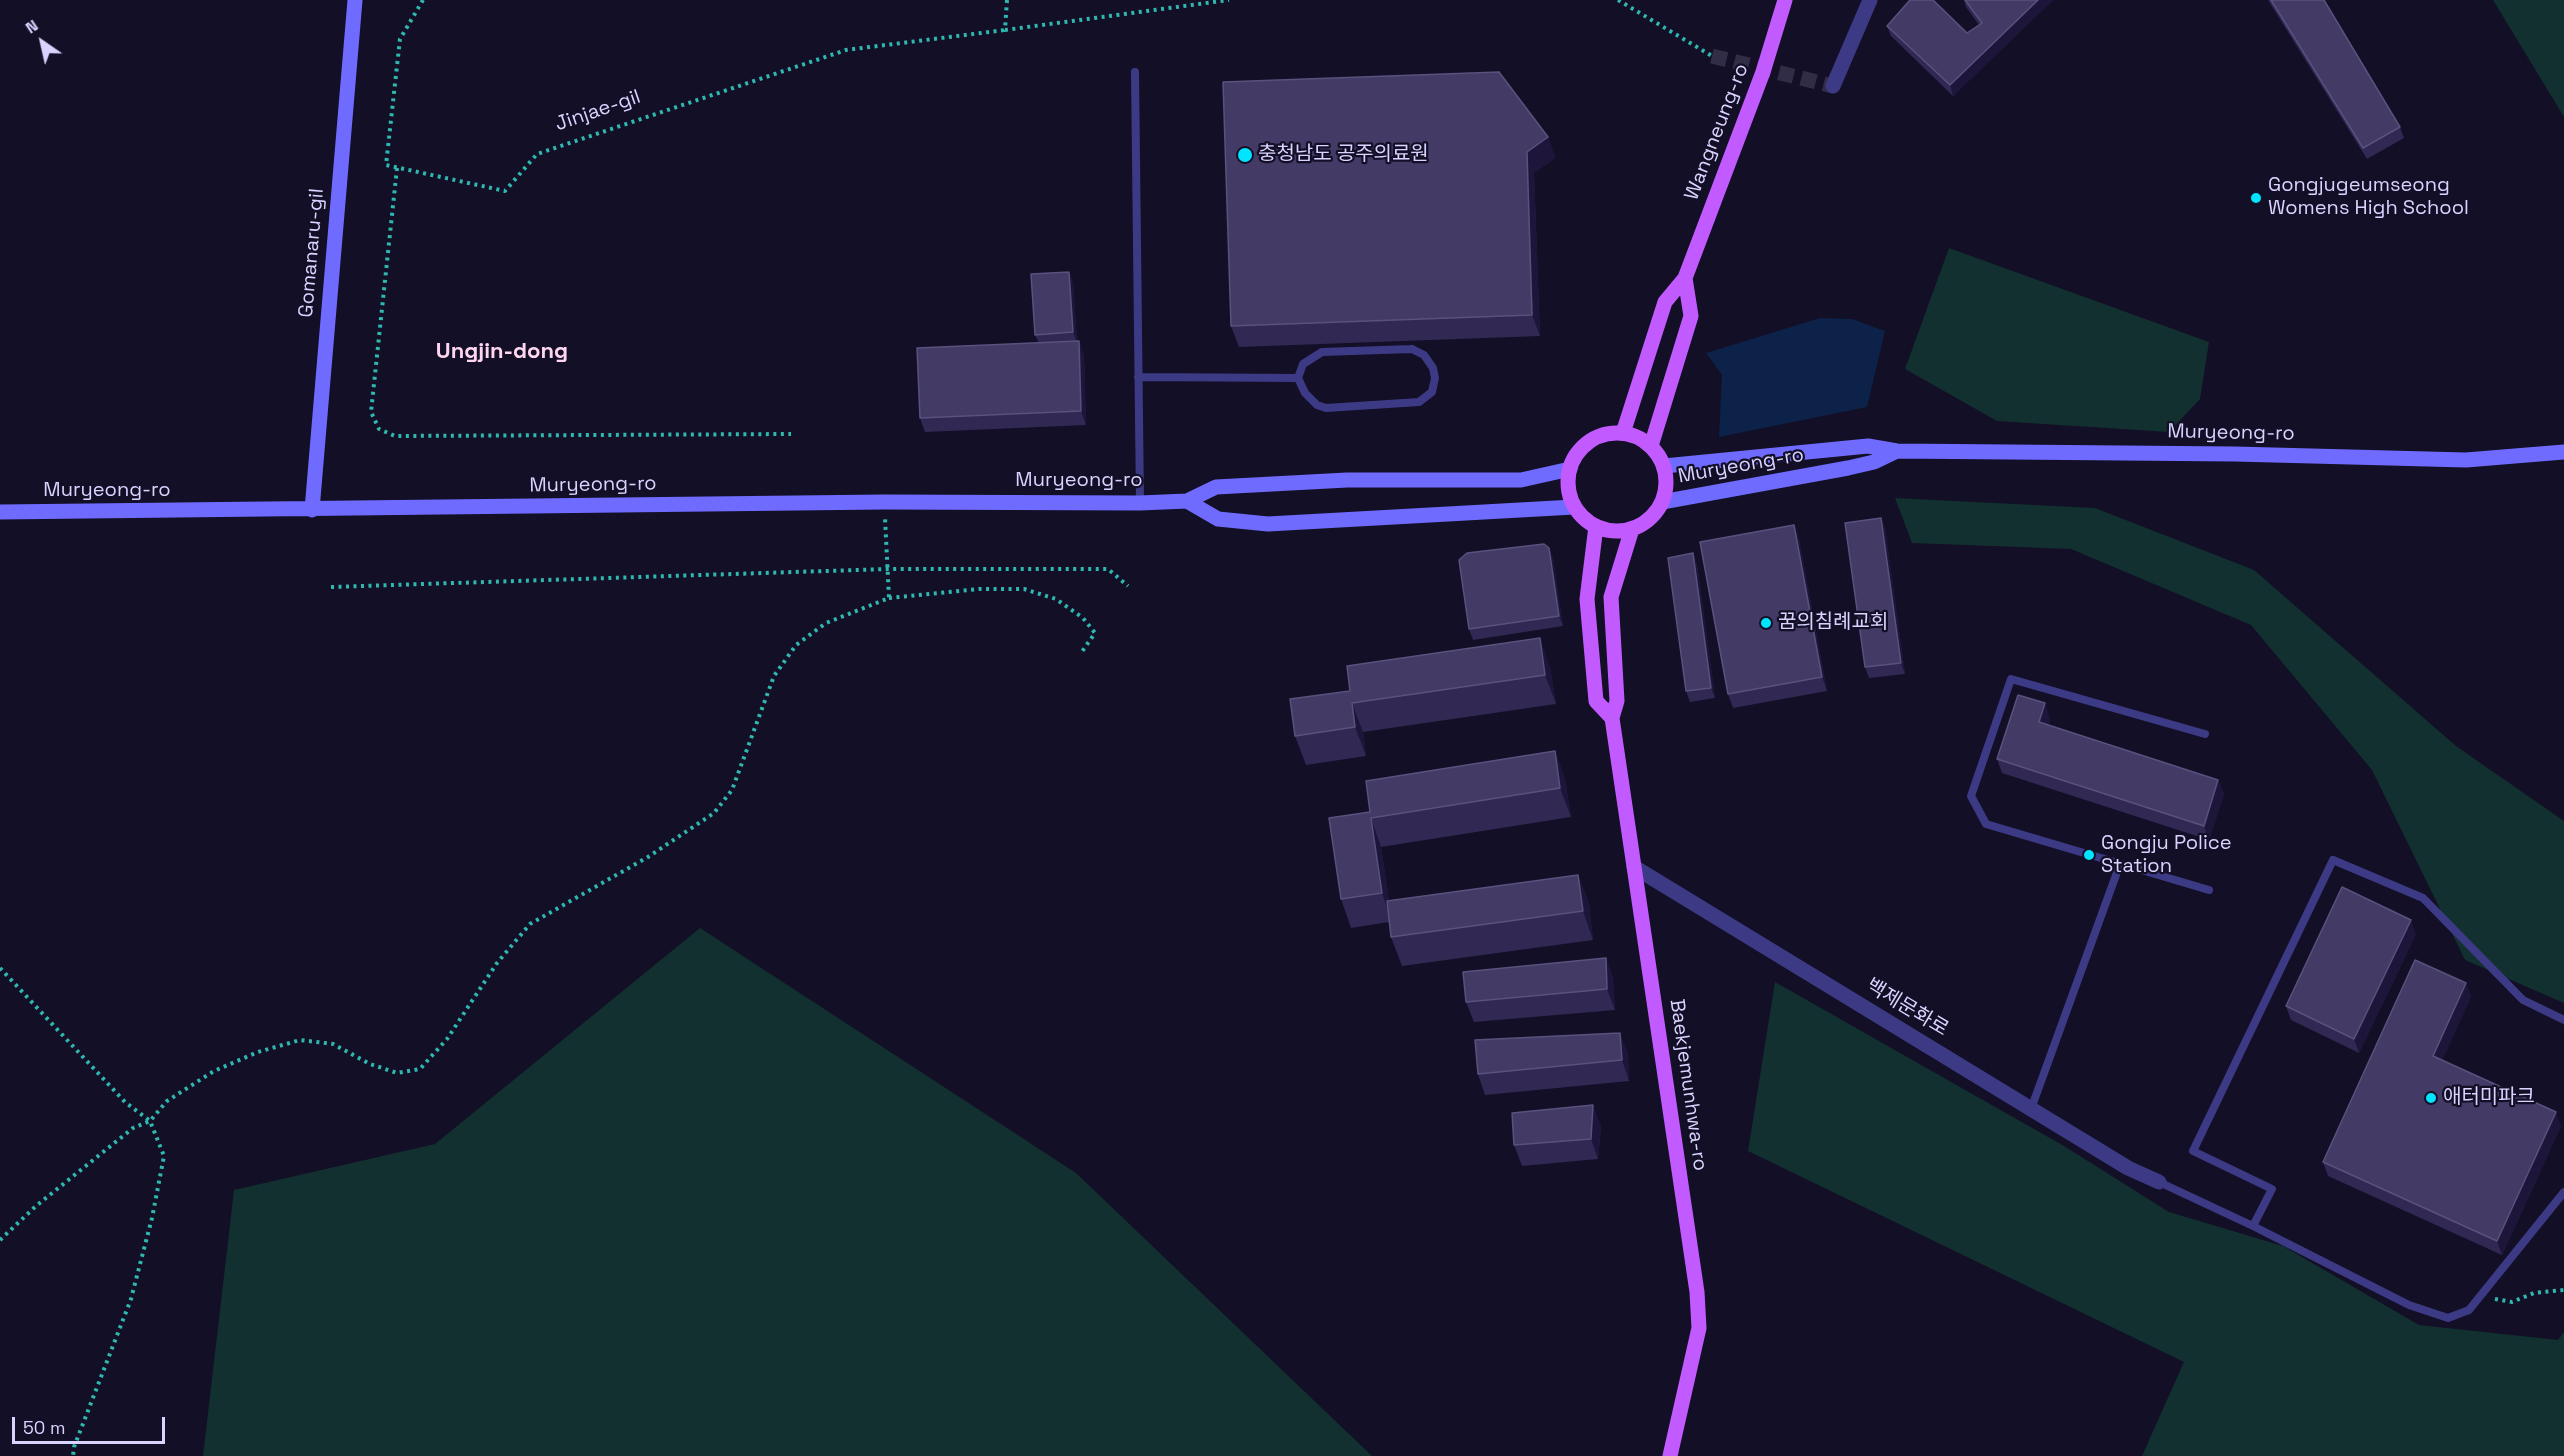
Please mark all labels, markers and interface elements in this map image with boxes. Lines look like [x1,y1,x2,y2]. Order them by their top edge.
north arrow [12,12,72,72]
text: N [21,15,42,38]
street label: Wangneung-ro [1680,60,1754,204]
street label: Jinjae-gil [552,85,644,137]
place label: 충청남도 공주의료원 [1258,143,1429,167]
marker: 충청남도 공주의료원 [1236,146,1254,164]
place label: Gongjugeumseong Womens High School [2268,174,2469,221]
street label: Gomanaru-gil [294,187,330,319]
marker: Gongjugeumseong Womens High School [2249,191,2263,205]
district label: Ungjin-dong [436,339,568,365]
street label: Muryeong-ro [2167,420,2295,446]
street label: Muryeong-ro [1676,443,1806,489]
street label: Muryeong-ro [1015,469,1143,493]
street label: Muryeong-ro [529,472,657,498]
street label: Muryeong-ro [43,479,171,503]
place label: 꿈의침례교회 [1778,611,1888,635]
marker: 꿈의침례교회 [1759,616,1773,630]
place label: Gongju Police Station [2101,832,2232,879]
marker: Gongju Police Station [2082,848,2096,862]
street label: 백제문화로 [1861,974,1953,1042]
street label: Baekjemunhwa-ro [1664,997,1712,1173]
place label: 애터미파크 [2443,1086,2535,1110]
marker: 애터미파크 [2424,1091,2438,1105]
scale bar [15,1405,168,1443]
text: 50 m [23,1416,65,1439]

